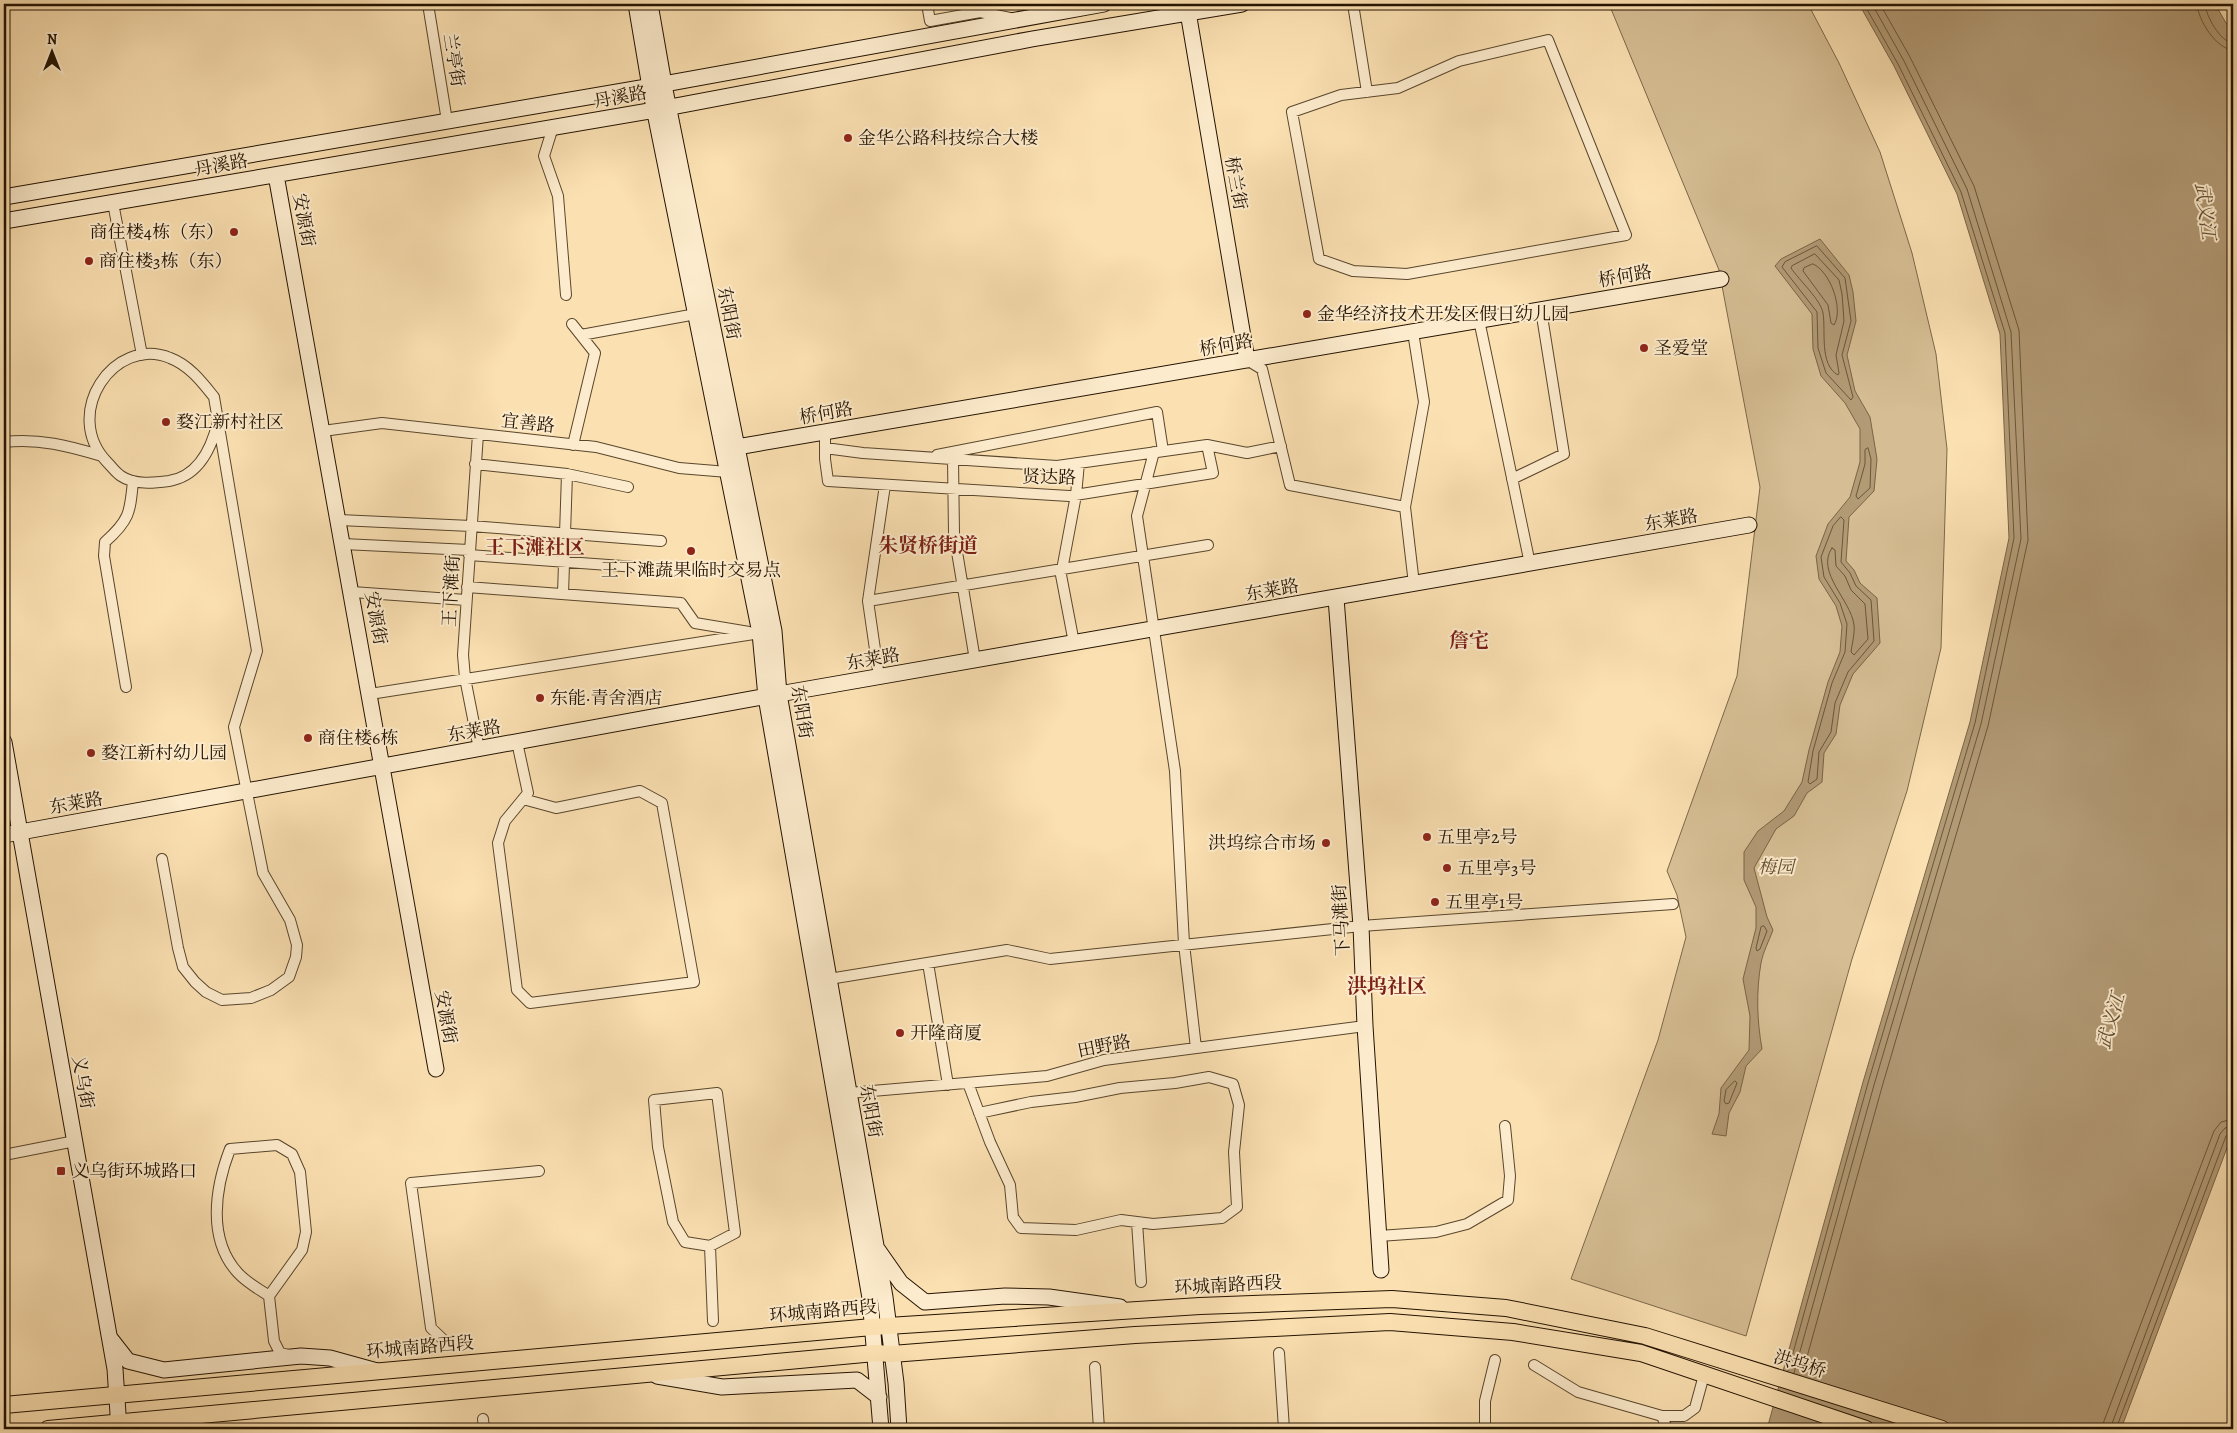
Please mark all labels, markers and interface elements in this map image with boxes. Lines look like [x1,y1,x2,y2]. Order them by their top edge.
north arrow [28,28,78,78]
text: N [47,30,57,49]
street label: 兰亭街 [438,31,470,89]
street label: 丹溪路 [591,80,649,114]
place label: 金华公路科技综合大楼 [858,126,1038,150]
marker: 金华公路科技综合大楼 [842,132,854,144]
street label: 丹溪路 [192,148,250,182]
street label: 桥兰街 [1219,154,1253,212]
water label: 武义江 [2189,181,2222,244]
street label: 安源街 [287,191,321,249]
place label: 商住楼4栋（东） [90,220,224,244]
marker: 商住楼4栋（东） [228,226,240,238]
place label: 商住楼3栋（东） [99,249,233,273]
marker: 商住楼3栋（东） [83,255,95,267]
street label: 桥何路 [1596,259,1654,293]
street label: 东阳街 [712,284,746,342]
place label: 金华经济技术开发区假日幼儿园 [1317,302,1569,326]
marker: 金华经济技术开发区假日幼儿园 [1301,308,1313,320]
street label: 桥何路 [1197,328,1255,362]
place label: 圣爱堂 [1654,336,1708,360]
marker: 圣爱堂 [1638,342,1650,354]
street label: 桥何路 [797,396,855,430]
street label: 宜善路 [500,408,556,438]
place label: 婺江新村社区 [176,410,284,434]
marker: 婺江新村社区 [160,416,172,428]
street label: 贤达路 [1022,465,1076,489]
street label: 东莱路 [1642,503,1700,537]
district label: 朱贤桥街道 [878,532,978,559]
district label: 王下滩社区 [485,534,585,561]
marker: 王下滩蔬果临时交易点 [685,545,697,557]
street label: 王下滩街 [437,554,465,628]
place label: 王下滩蔬果临时交易点 [601,558,781,582]
street label: 东莱路 [1243,573,1301,607]
street label: 安源街 [359,589,393,647]
district label: 詹宅 [1449,627,1489,654]
street label: 东莱路 [844,642,902,676]
street label: 东阳街 [786,683,818,741]
place label: 东能·青舍酒店 [550,686,662,710]
marker: 东能·青舍酒店 [534,692,546,704]
street label: 东莱路 [445,714,503,748]
place label: 商住楼6栋 [318,726,398,750]
marker: 商住楼6栋 [302,732,314,744]
place label: 婺江新村幼儿园 [101,741,227,765]
marker: 婺江新村幼儿园 [85,747,97,759]
street label: 东莱路 [47,786,105,820]
place label: 五里亭2号 [1437,825,1518,849]
place label: 洪坞综合市场 [1208,831,1316,855]
marker: 五里亭2号 [1421,831,1433,843]
marker: 洪坞综合市场 [1320,837,1332,849]
park label: 梅园 [1758,855,1797,879]
place label: 五里亭3号 [1457,856,1537,880]
marker: 五里亭3号 [1441,862,1453,874]
street label: 下马滩街 [1327,883,1355,957]
place label: 五里亭1号 [1445,890,1523,914]
marker: 五里亭1号 [1429,896,1441,908]
district label: 洪坞社区 [1347,973,1427,1000]
water label: 武义江 [2091,987,2132,1052]
street label: 安源街 [429,988,463,1046]
place label: 开隆商厦 [910,1021,982,1045]
marker: 开隆商厦 [894,1027,906,1039]
street label: 田野路 [1075,1029,1133,1063]
street label: 义乌街 [66,1053,100,1111]
street label: 东阳街 [854,1082,888,1140]
place label: 义乌街环城路口 [71,1159,197,1183]
marker: 义乌街环城路口 [55,1165,67,1177]
street label: 环城南路西段 [1173,1270,1283,1300]
street label: 环城南路西段 [768,1294,878,1328]
street label: 环城南路西段 [365,1330,475,1364]
street label: 洪坞桥 [1771,1345,1829,1383]

